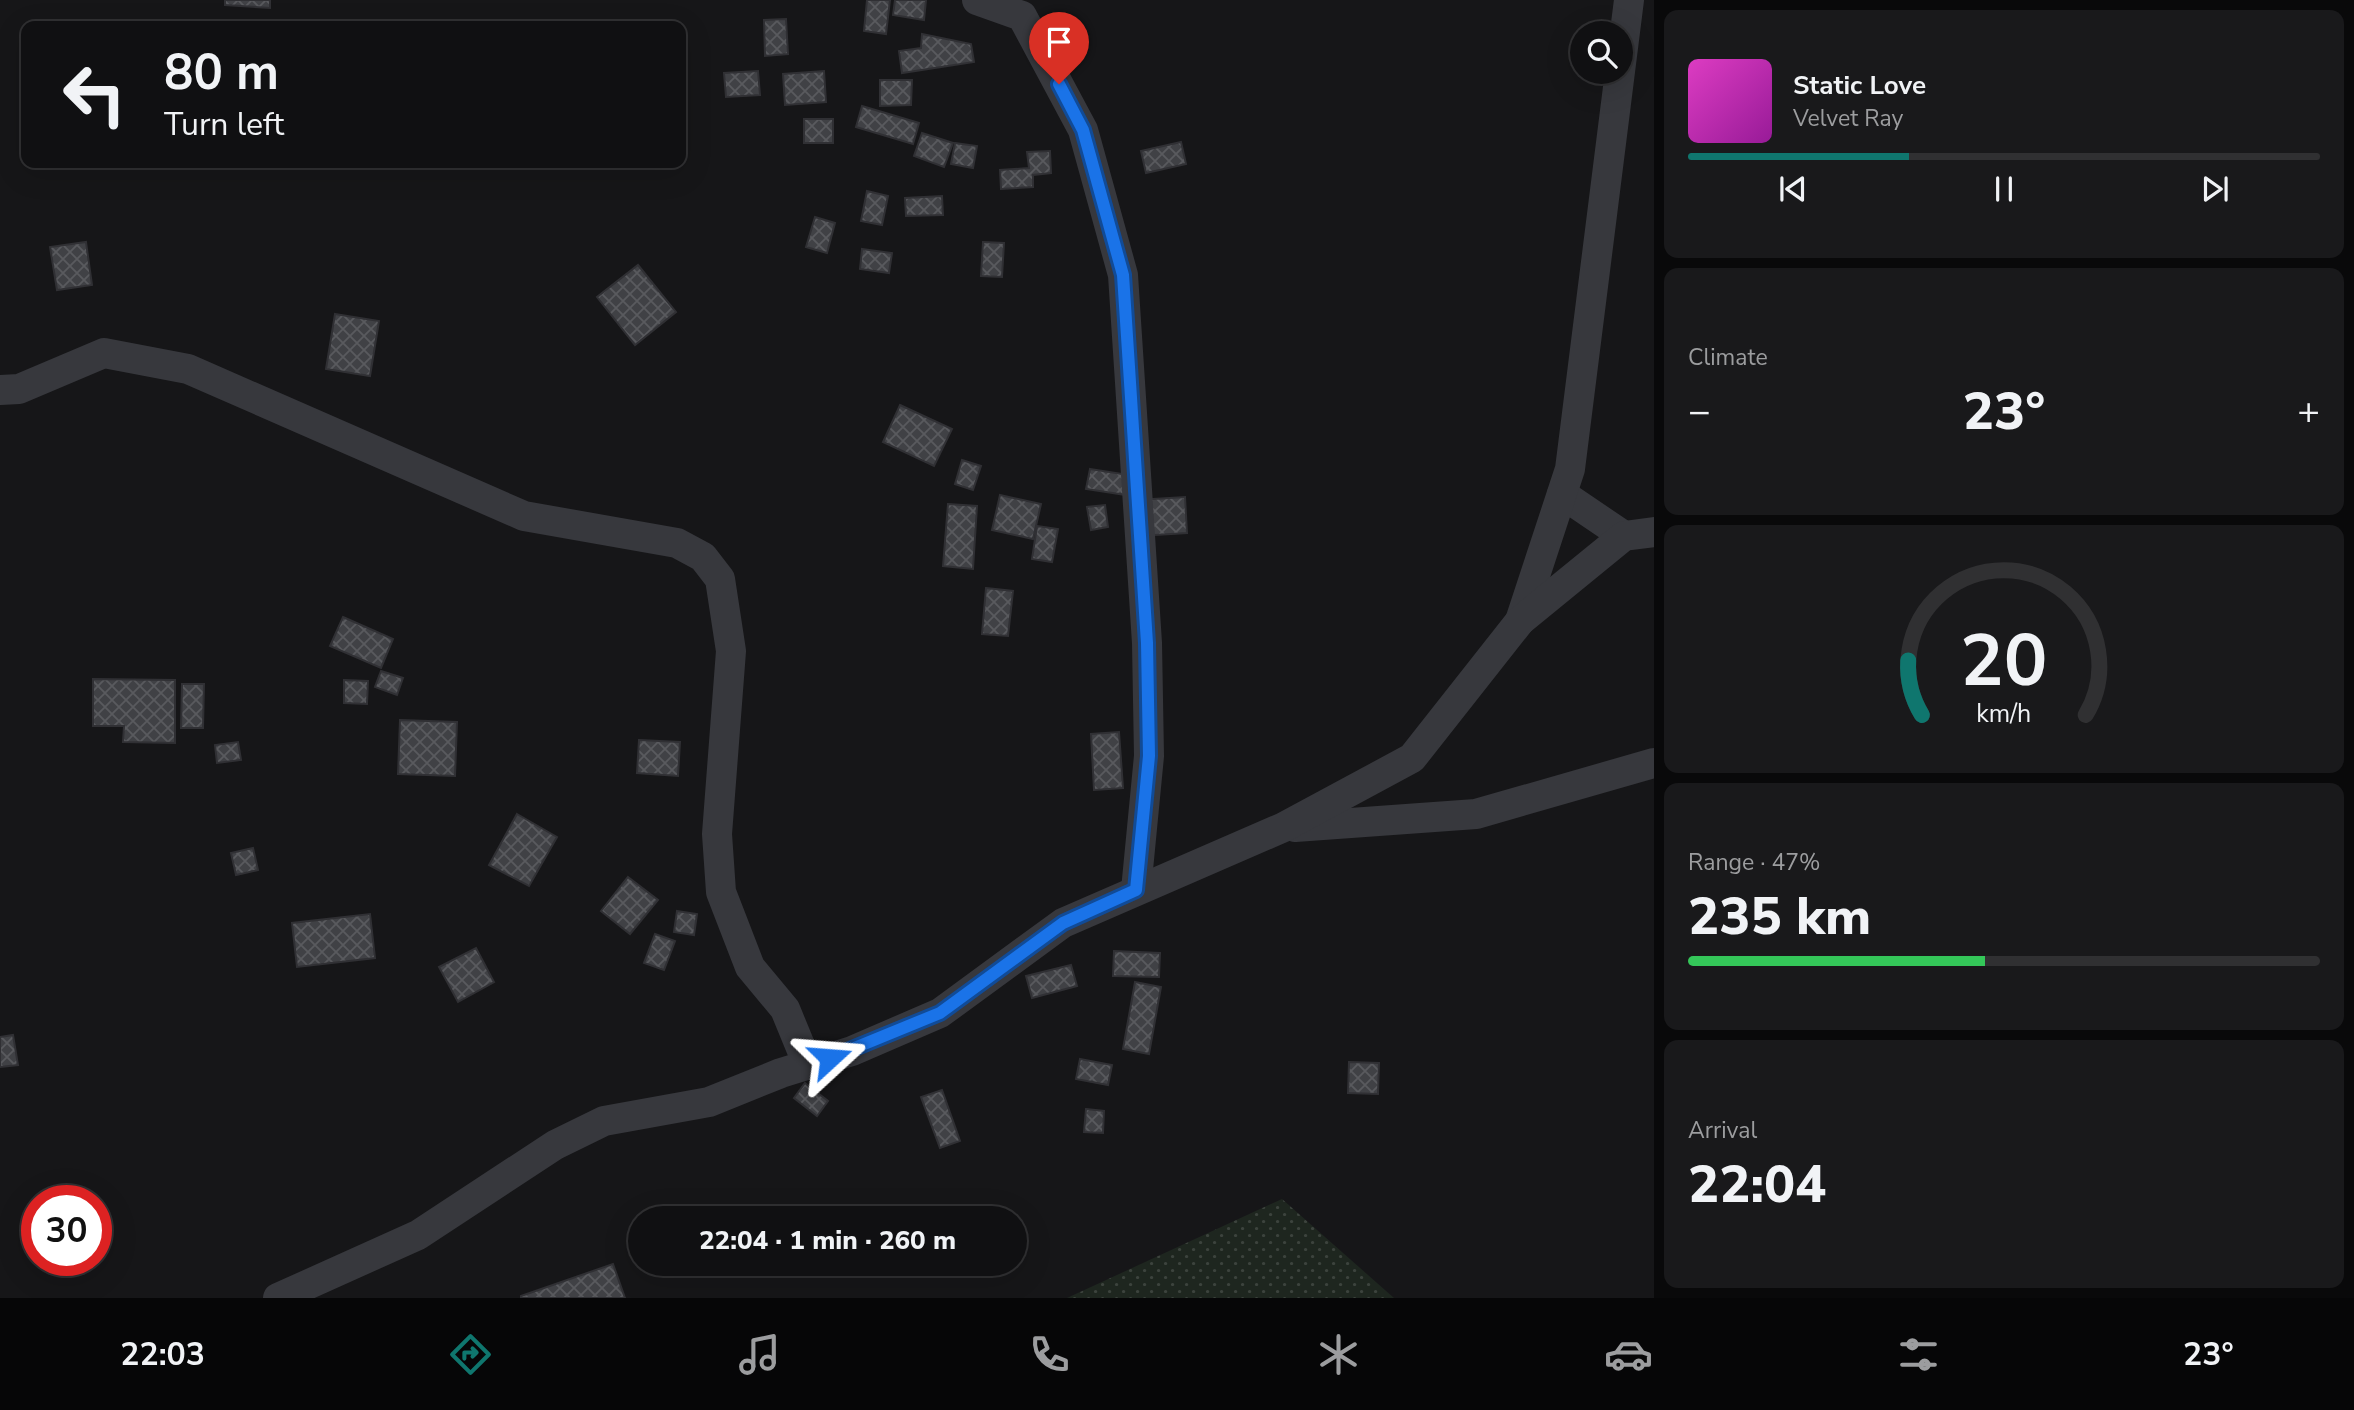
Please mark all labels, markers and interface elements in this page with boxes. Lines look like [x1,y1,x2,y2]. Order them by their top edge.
pin [1029,12.0,1089,84]
map controls [1570,21,1633,84]
button: search [1570,21,1633,84]
icon: arrive [1040,23,1078,61]
text: 80 m [164,39,279,106]
icon: left [49,49,140,140]
text: Static Love [1793,68,1926,103]
text: Turn left [164,103,284,146]
text: Velvet Ray [1793,103,1903,134]
icon: previous [1774,170,1812,208]
icon: pause [1985,170,2023,208]
icon: next [2196,170,2234,208]
text: Climate [1688,342,1768,373]
text: 23° [1963,376,2045,447]
text: − [1688,386,1711,437]
text: + [2297,386,2320,437]
text: 20 [1960,611,2048,711]
text: km/h [1976,697,2032,731]
text: Range · 47% [1688,847,1820,878]
text: 235 km [1688,881,1871,952]
position arrow [793,1021,867,1095]
text: Arrival [1688,1115,1757,1146]
text: 22:04 [1688,1149,1826,1220]
speed limit sign: 30 [21,1185,112,1276]
text: 22:04 · 1 min · 260 m [699,1223,956,1258]
icon: directions [446,1330,495,1379]
icon: music [735,1330,784,1379]
icon: phone [1025,1330,1074,1379]
icon: climate [1314,1330,1363,1379]
icon: car [1604,1330,1653,1379]
icon: filters [1894,1330,1943,1379]
text: 22:03 [120,1333,205,1376]
text: 23° [2183,1333,2234,1376]

